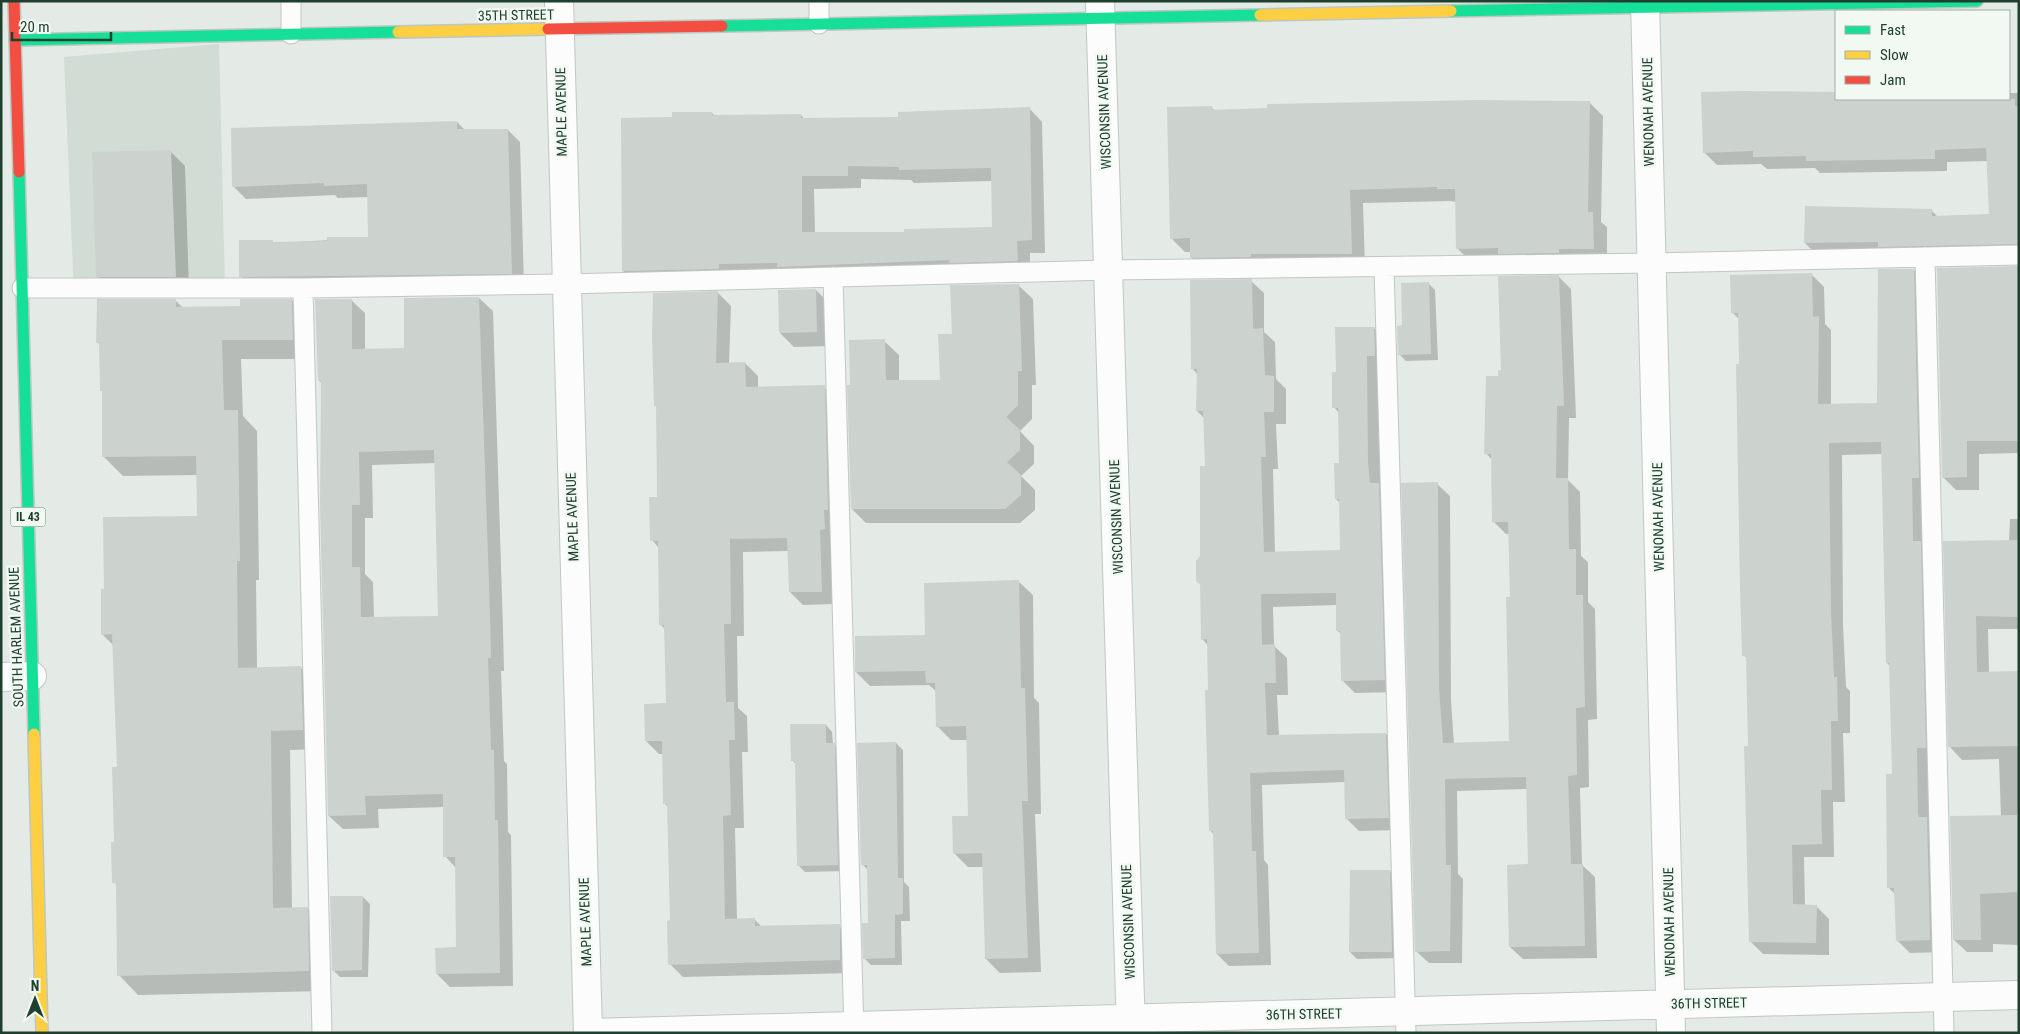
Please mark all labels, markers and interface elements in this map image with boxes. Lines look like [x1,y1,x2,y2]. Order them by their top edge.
street label: 35TH STREET [478,6,554,24]
scale bar [12,10,111,42]
legend [1835,10,2010,100]
text: 20 m [20,18,50,36]
text: Fast [1880,21,1905,39]
text: Slow [1880,46,1909,64]
street label: WISCONSIN AVENUE [1094,54,1114,170]
street label: WENONAH AVENUE [1639,57,1657,167]
street label: MAPLE AVENUE [552,67,570,157]
text: Jam [1880,71,1906,89]
street label: WISCONSIN AVENUE [1106,459,1126,575]
street label: WENONAH AVENUE [1649,462,1667,572]
street label: MAPLE AVENUE [562,472,582,562]
road number: IL 43 [10,508,46,526]
street label: SOUTH HARLEM AVENUE [6,567,26,707]
street label: WISCONSIN AVENUE [1118,864,1138,980]
street label: WENONAH AVENUE [1660,867,1678,977]
street label: MAPLE AVENUE [575,877,595,967]
north arrow [10,974,60,1024]
text: N [31,978,39,994]
street label: 36TH STREET [1671,994,1747,1012]
street label: 36TH STREET [1266,1005,1342,1023]

